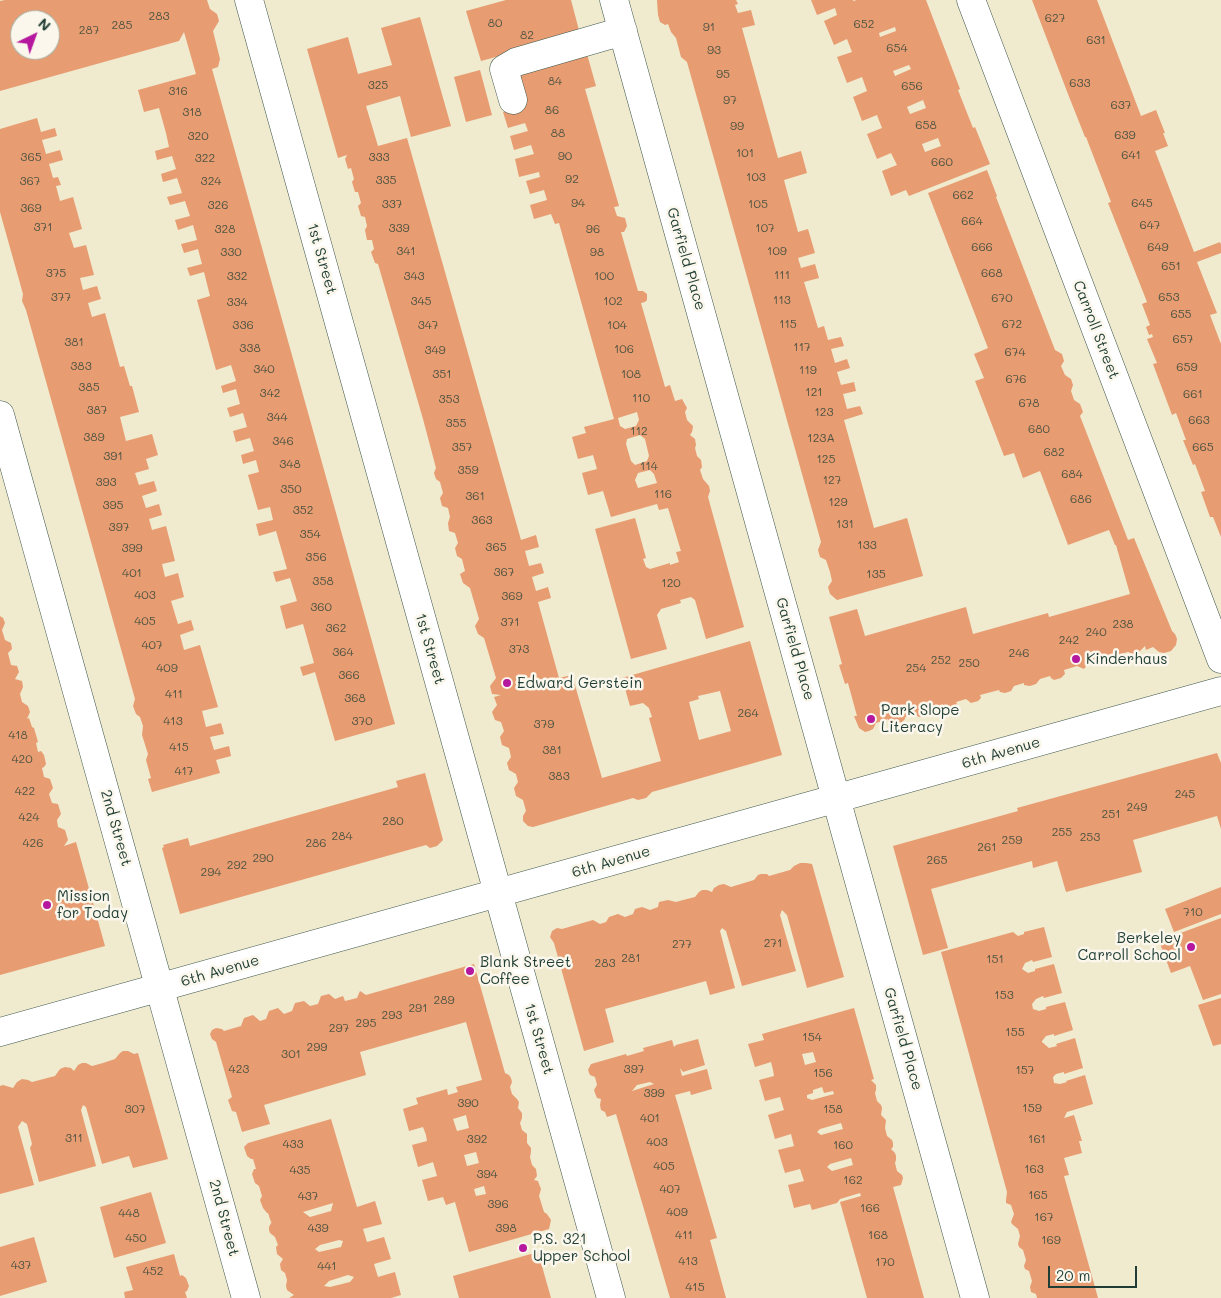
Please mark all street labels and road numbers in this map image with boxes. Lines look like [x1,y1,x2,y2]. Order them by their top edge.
street label: Garfield Place [663,205,709,313]
street label: 1st Street [303,221,341,297]
street label: Carroll Street [1069,278,1123,382]
street label: Garfield Place [772,595,818,703]
street label: 1st Street [411,611,449,687]
street label: 6th Avenue [960,733,1042,773]
street label: 2nd Street [96,788,136,868]
street label: 6th Avenue [570,842,652,882]
street label: 6th Avenue [179,951,261,991]
street label: Garfield Place [880,985,926,1093]
street label: 1st Street [520,1001,558,1077]
street label: 2nd Street [205,1178,243,1258]

